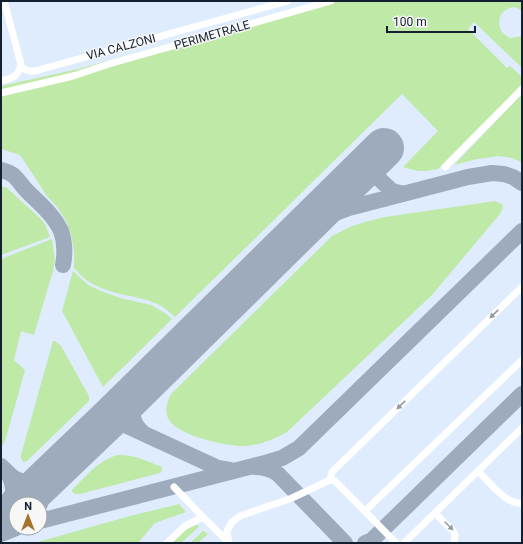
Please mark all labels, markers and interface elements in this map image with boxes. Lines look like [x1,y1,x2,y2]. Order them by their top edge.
scale bar [387,8,475,34]
text: 100 m [393,15,427,29]
street label: PERIMETRALE [173,17,252,52]
street label: VIA CALZONI [85,31,157,63]
one-way arrow [489,309,499,319]
one-way arrow [396,400,406,410]
north arrow [8,496,48,536]
text: N [24,500,32,513]
one-way arrow [444,521,454,531]

